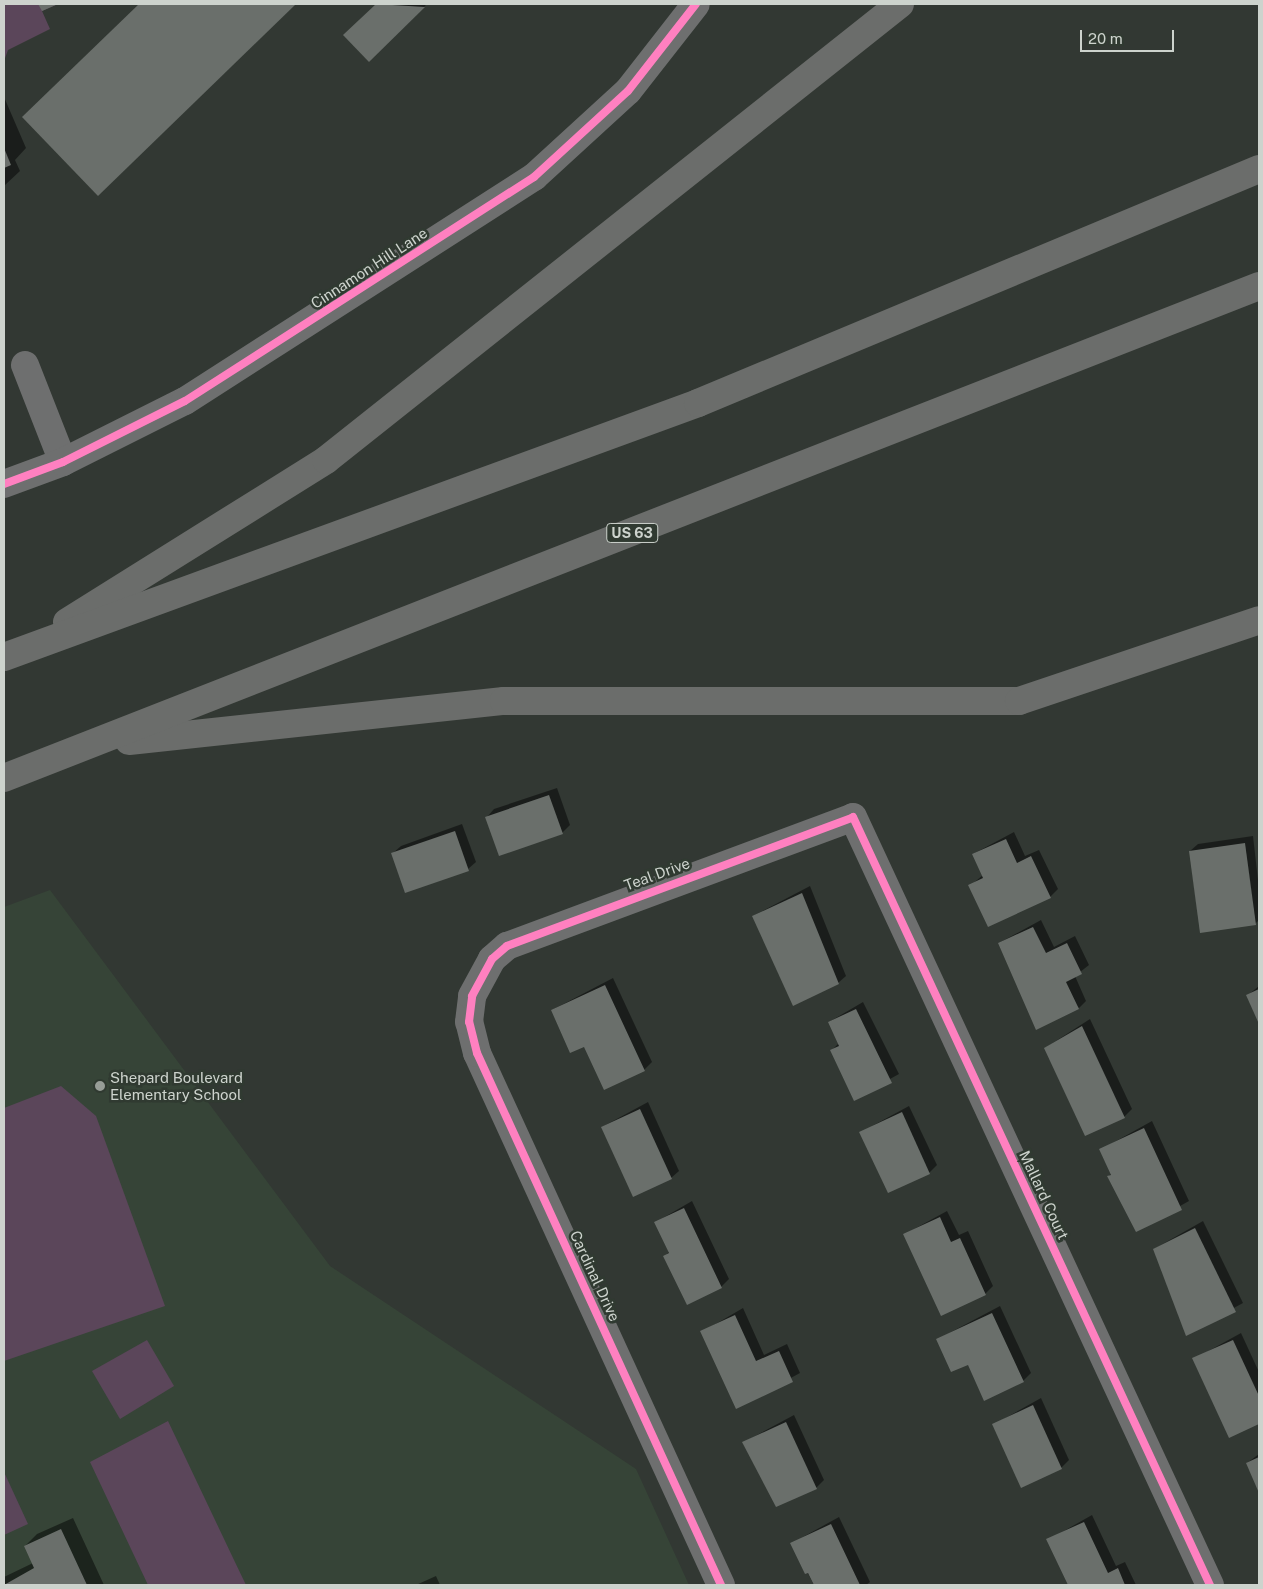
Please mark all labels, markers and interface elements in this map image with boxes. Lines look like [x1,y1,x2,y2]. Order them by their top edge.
scale bar [1083,20,1177,52]
text: 20 m [1088,30,1123,47]
street label: Cinnamon Hill Lane [307,224,431,312]
road number: US 63 [606,522,658,544]
street label: Teal Drive [622,854,692,894]
place label: Shepard Boulevard Elementary School [110,1068,243,1103]
marker: Shepard Boulevard Elementary School [94,1080,106,1092]
street label: Mallard Court [1016,1148,1072,1242]
street label: Cardinal Drive [566,1228,624,1324]

